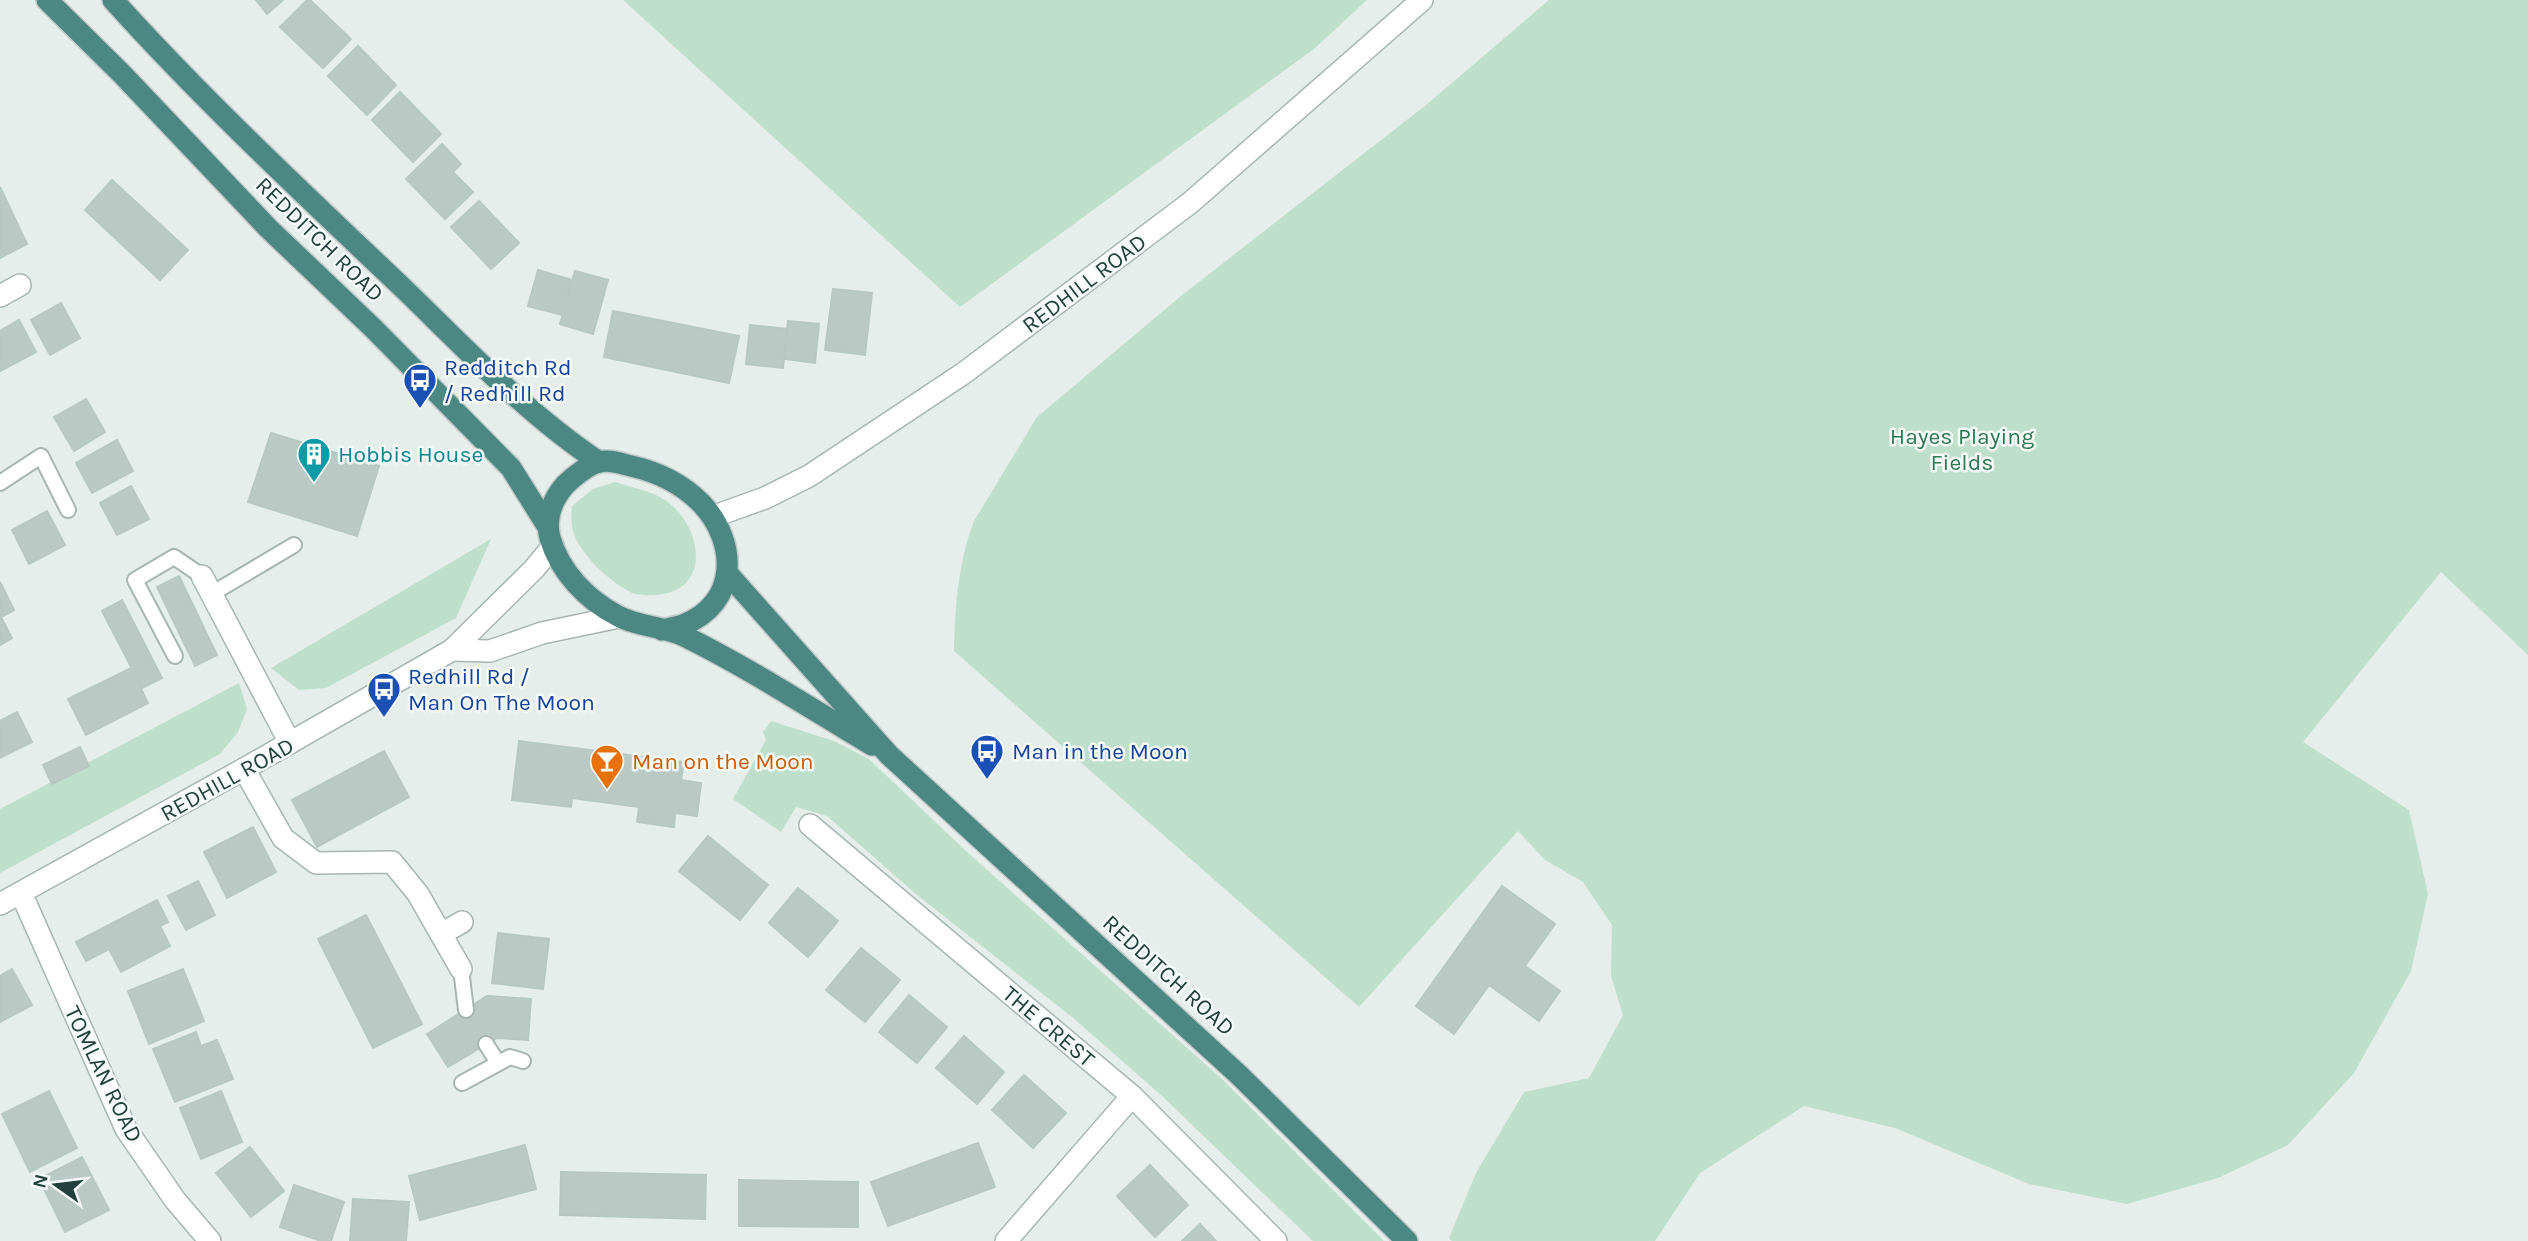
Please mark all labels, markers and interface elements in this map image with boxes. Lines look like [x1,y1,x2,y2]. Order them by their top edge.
street label: REDDITCH ROAD [250,171,389,307]
street label: REDHILL ROAD [1017,228,1152,339]
place label: Redditch Rd / Redhill Rd [444,354,572,407]
bus stop icon: Redditch Rd / Redhill Rd [401,361,439,410]
park label: Hayes Playing Fields [1890,423,2034,476]
building icon: Hobbis House [295,435,333,484]
place label: Hobbis House [338,441,483,468]
place label: Redhill Rd / Man On The Moon [408,663,595,716]
bus stop icon: Redhill Rd / Man On The Moon [365,670,403,719]
street label: REDHILL ROAD [156,732,299,827]
bus stop icon: Man in the Moon [968,732,1006,781]
place label: Man in the Moon [1012,738,1188,765]
bar icon: Man on the Moon [588,742,626,791]
place label: Man on the Moon [632,748,814,775]
street label: REDDITCH ROAD [1097,909,1240,1041]
street label: THE CREST [997,980,1101,1073]
street label: TOMLAN ROAD [59,1002,148,1147]
north arrow [21,1150,91,1220]
text: N [28,1172,53,1190]

